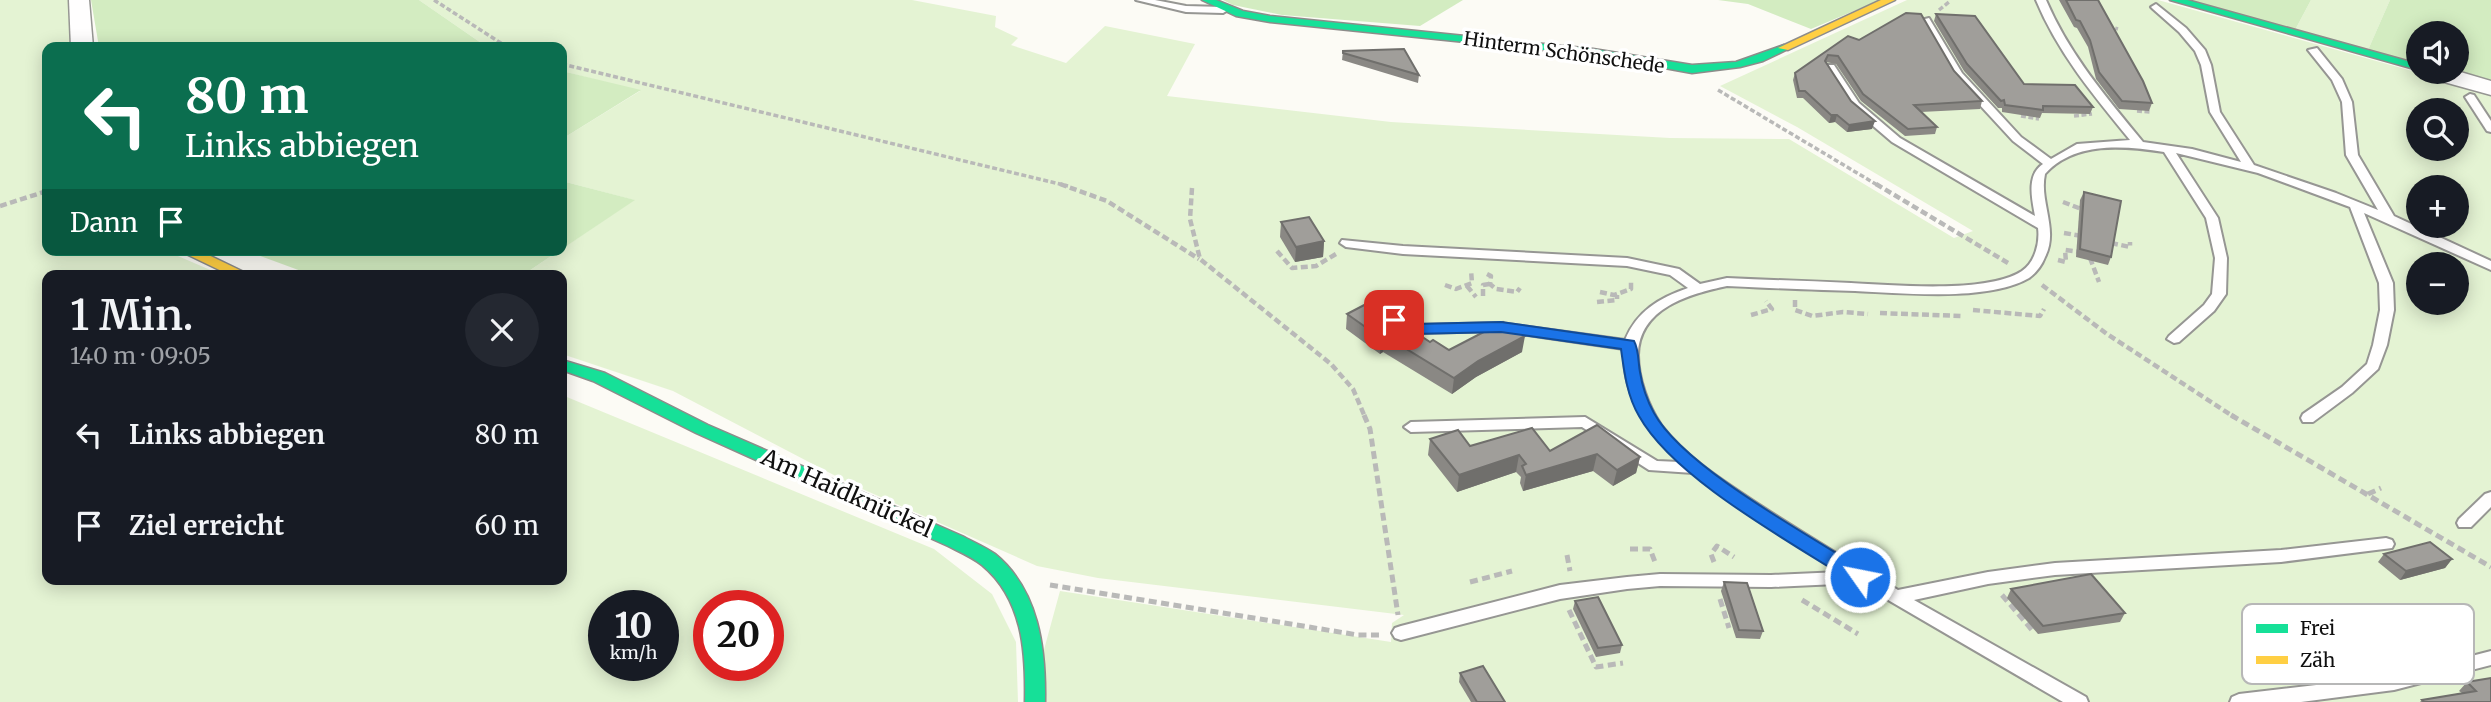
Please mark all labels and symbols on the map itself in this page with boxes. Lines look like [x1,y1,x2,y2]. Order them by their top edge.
street label: Hinterm Schönschede [1462,26,1666,78]
pin [1364,290,1424,350]
street label: Am Haidknückel [756,441,937,543]
position arrow [1823,540,1897,614]
speed limit sign: 20 [693,590,784,681]
legend [2242,604,2474,684]
text: Frei [2300,616,2335,640]
text: Zäh [2300,648,2336,672]

